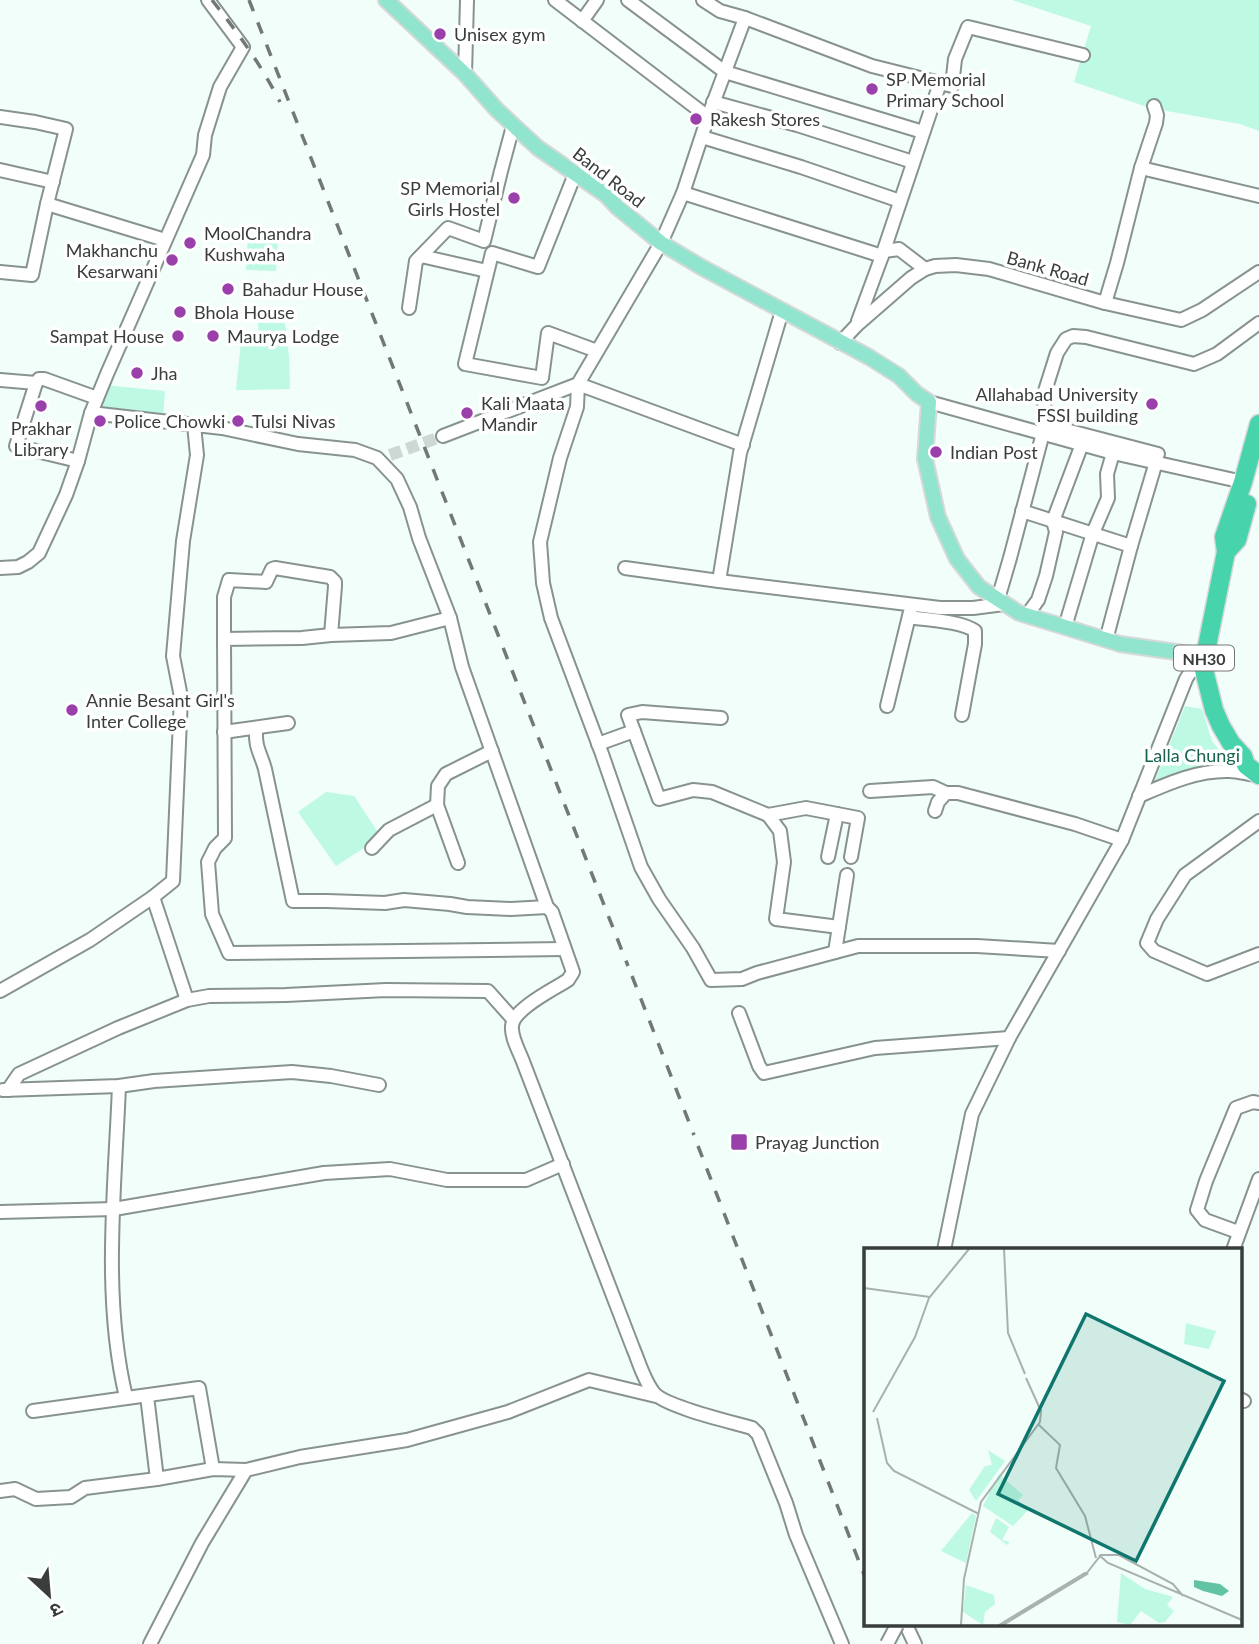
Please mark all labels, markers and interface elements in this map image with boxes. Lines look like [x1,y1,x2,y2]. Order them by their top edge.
place label: Unisex gym [454,23,546,45]
marker: Unisex gym [432,26,448,42]
place label: SP Memorial Primary School [886,68,1004,111]
marker: SP Memorial Primary School [864,81,880,97]
place label: Rakesh Stores [710,108,820,130]
marker: Rakesh Stores [688,111,704,127]
street label: Band Road [569,142,649,212]
place label: SP Memorial Girls Hostel [400,177,500,220]
marker: SP Memorial Girls Hostel [506,190,522,206]
place label: MoolChandra Kushwaha [204,222,311,265]
marker: MoolChandra Kushwaha [182,235,198,251]
place label: Makhanchu Kesarwani [66,239,158,282]
street label: Bank Road [1005,246,1091,290]
marker: Makhanchu Kesarwani [164,252,180,268]
place label: Bahadur House [242,278,363,300]
marker: Bahadur House [220,281,236,297]
place label: Bhola House [194,301,295,323]
marker: Bhola House [172,304,188,320]
place label: Sampat House [50,325,164,347]
place label: Maurya Lodge [227,325,339,347]
marker: Sampat House [170,328,186,344]
marker: Maurya Lodge [205,328,221,344]
place label: Jha [151,362,177,384]
marker: Jha [129,365,145,381]
place label: Allahabad University FSSI building [975,383,1139,426]
place label: Kali Maata Mandir [481,392,565,435]
marker: Allahabad University FSSI building [1144,396,1160,412]
marker: Prakhar Library [33,398,49,414]
marker: Kali Maata Mandir [459,405,475,421]
place label: Police Chowki [114,410,225,432]
place label: Tulsi Nivas [252,410,336,432]
marker: Police Chowki [92,413,108,429]
marker: Tulsi Nivas [230,413,246,429]
place label: Prakhar Library [11,417,72,460]
place label: Indian Post [950,441,1038,463]
marker: Indian Post [928,444,944,460]
road number: NH30 [1174,646,1234,670]
place label: Annie Besant Girl's Inter College [86,689,235,732]
marker: Annie Besant Girl's Inter College [64,702,80,718]
park label: Lalla Chungi [1144,744,1240,766]
place label: Prayag Junction [755,1131,880,1153]
marker: Prayag Junction [729,1132,749,1152]
inset map [864,1248,1242,1626]
north arrow [14,1560,84,1630]
text: उ [46,1598,67,1624]

